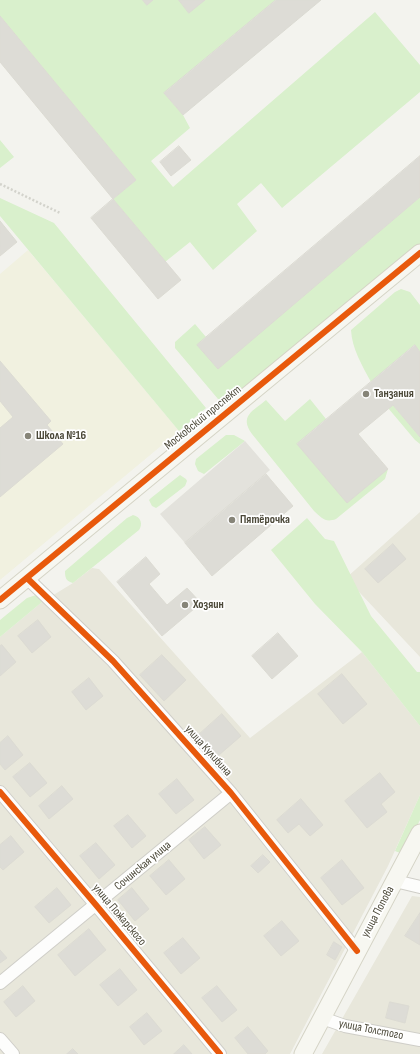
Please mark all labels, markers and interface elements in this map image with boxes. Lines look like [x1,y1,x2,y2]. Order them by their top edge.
street label: Московский проспект [162,383,244,453]
place label: Танзания [374,387,414,401]
marker: Танзания [361,389,371,399]
place label: Школа №16 [36,429,86,443]
marker: Школа №16 [23,431,33,441]
place label: Пятёрочка [240,513,290,527]
marker: Пятёрочка [227,515,237,525]
place label: Хозяин [193,598,224,612]
marker: Хозяин [180,600,190,610]
street label: улица Кулибина [181,722,235,780]
street label: Сочинская улица [112,838,174,894]
street label: улица Пожарского [89,881,149,949]
street label: улица Попова [358,884,398,940]
street label: улица Толстого [338,1017,404,1043]

